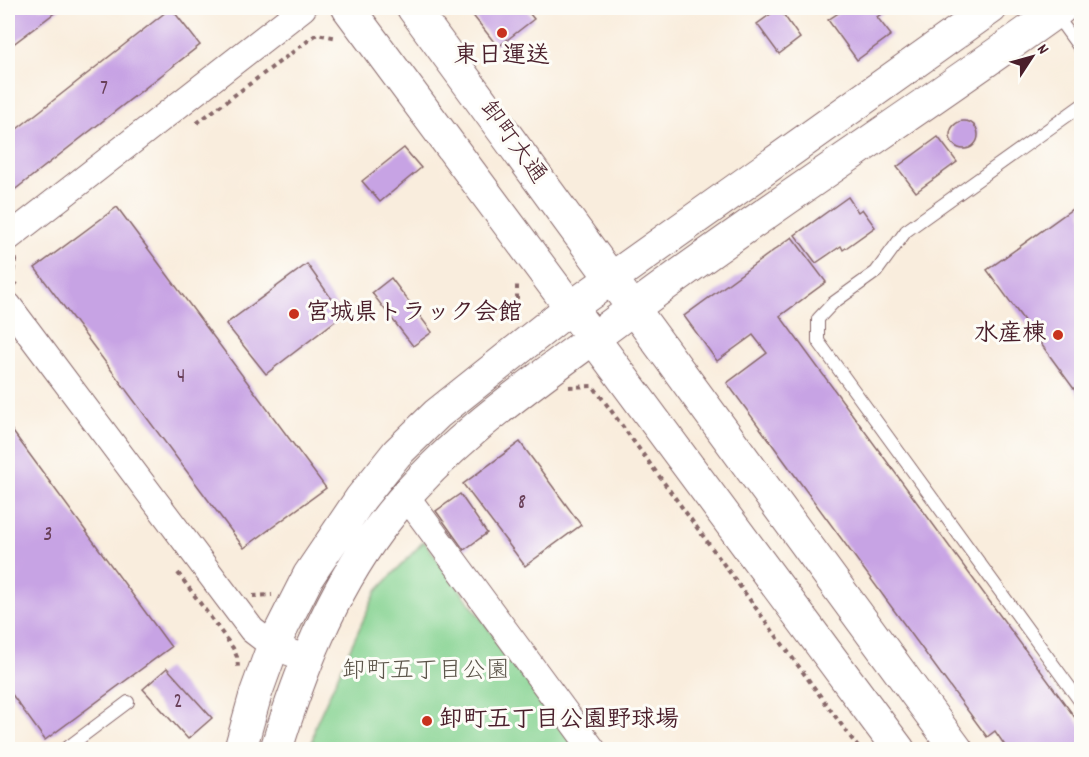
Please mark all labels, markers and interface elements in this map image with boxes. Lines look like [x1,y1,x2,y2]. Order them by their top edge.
marker: 東日運送 [495,26,509,40]
north arrow [1002,27,1062,87]
place label: 東日運送 [454,40,550,74]
text: N [1030,40,1054,60]
house number: 7 [100,75,108,105]
street label: 卸町大通 [470,94,554,192]
place label: 宮城県トラック会館 [306,297,522,331]
marker: 宮城県トラック会館 [287,307,301,321]
place label: 水産棟 [974,318,1047,352]
marker: 水産棟 [1051,328,1065,342]
house number: 4 [177,363,185,393]
house number: 8 [518,489,526,519]
house number: 3 [43,521,53,551]
park label: 卸町五丁目公園 [342,655,510,689]
house number: 2 [173,688,183,718]
place label: 卸町五丁目公園野球場 [439,704,679,738]
marker: 卸町五丁目公園野球場 [420,714,434,728]

